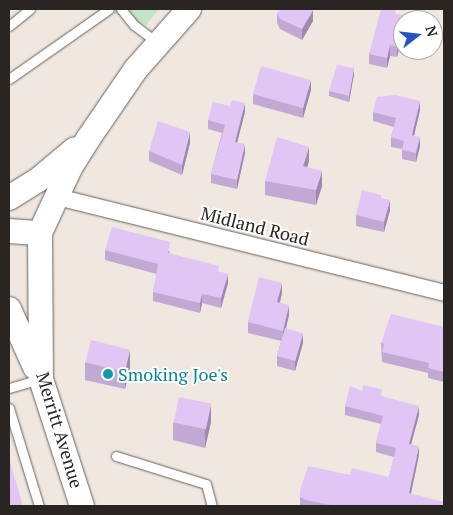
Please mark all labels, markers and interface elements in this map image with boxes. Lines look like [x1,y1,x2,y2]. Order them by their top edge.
north arrow [393,10,443,60]
text: N [421,23,443,39]
street label: Midland Road [199,202,311,250]
place label: Smoking Joe's [118,363,228,385]
marker: Smoking Joe's [102,368,114,380]
street label: Merritt Avenue [32,369,88,491]

